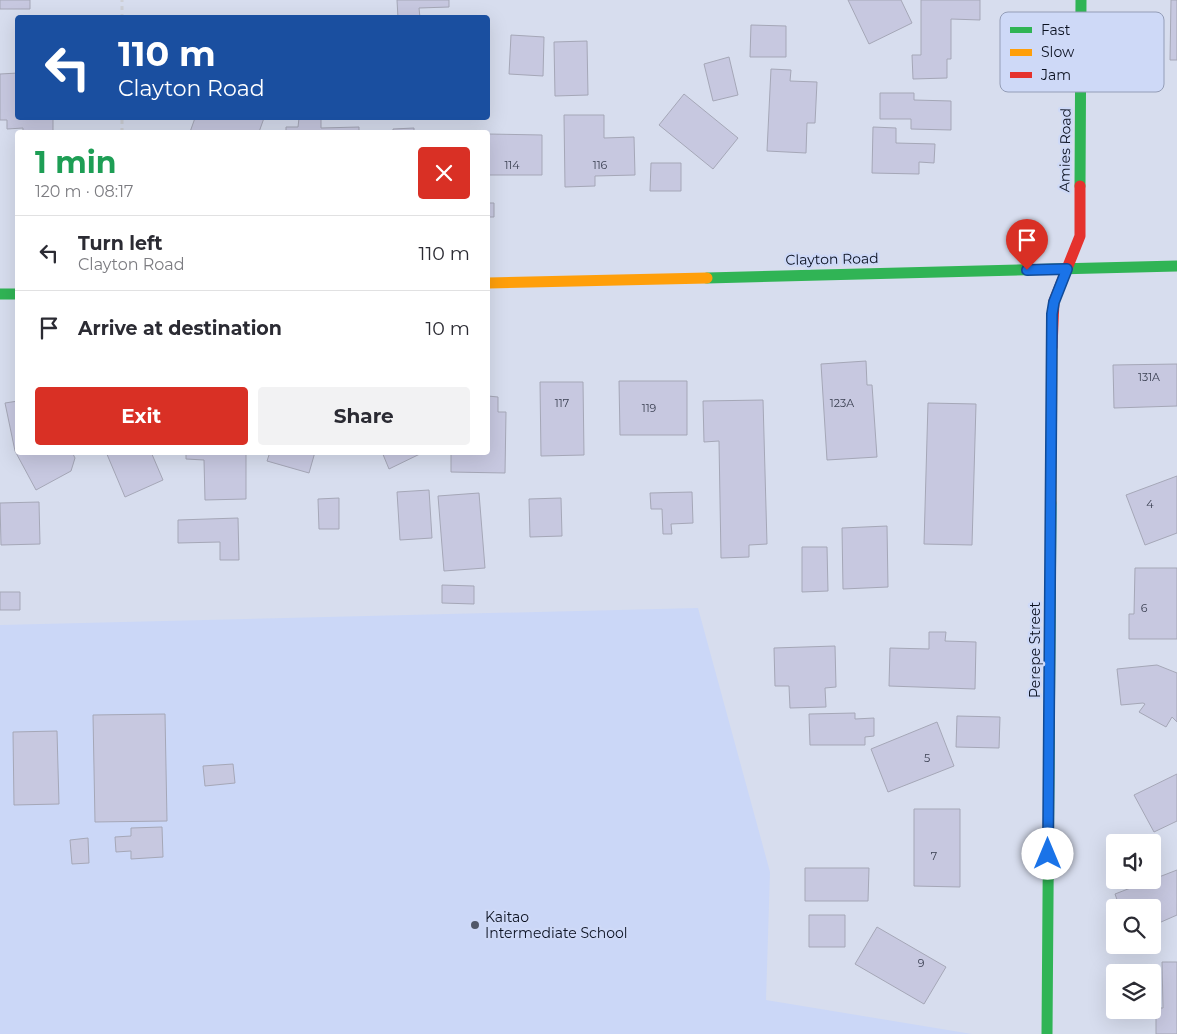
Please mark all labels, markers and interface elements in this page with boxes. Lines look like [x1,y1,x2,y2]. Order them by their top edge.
legend [1000,12,1164,92]
text: Fast [1041,21,1071,39]
text: 110 m [118,32,216,75]
icon: left [35,35,100,100]
text: Slow [1041,43,1075,61]
text: Jam [1040,66,1071,84]
text: Clayton Road [118,75,265,102]
street label: Amies Road [1055,108,1075,192]
text: 1 min [35,144,116,181]
button: close [418,147,470,199]
house number: 114 [504,158,520,172]
house number: 116 [593,158,608,172]
text: 120 m · 08:17 [35,182,133,201]
pin [1006,219,1048,270]
icon: arrive [1013,226,1041,254]
text: Turn left [78,232,163,255]
icon: left [35,239,63,267]
text: 110 m [419,242,470,265]
street label: Clayton Road [785,249,879,269]
text: Clayton Road [78,255,185,274]
icon: arrive [35,314,63,342]
text: Arrive at destination [78,317,282,340]
text: 10 m [425,317,470,340]
house number: 131A [1138,370,1160,384]
button: Exit [35,387,248,445]
button: Share [258,387,470,445]
house number: 117 [555,396,569,410]
house number: 123A [830,396,854,410]
house number: 119 [642,401,657,415]
house number: 4 [1146,497,1154,511]
house number: 6 [1141,601,1148,615]
street label: Perepe Street [1026,602,1044,698]
house number: 5 [924,751,930,765]
position arrow [1021,827,1073,879]
map controls [1106,834,1161,1019]
button: sound [1106,834,1161,889]
house number: 7 [931,849,937,863]
button: search [1106,899,1161,954]
place label: Kaitao Intermediate School [485,908,628,942]
marker: Kaitao Intermediate School [469,919,481,931]
house number: 9 [918,956,925,970]
button: layers [1106,964,1161,1019]

